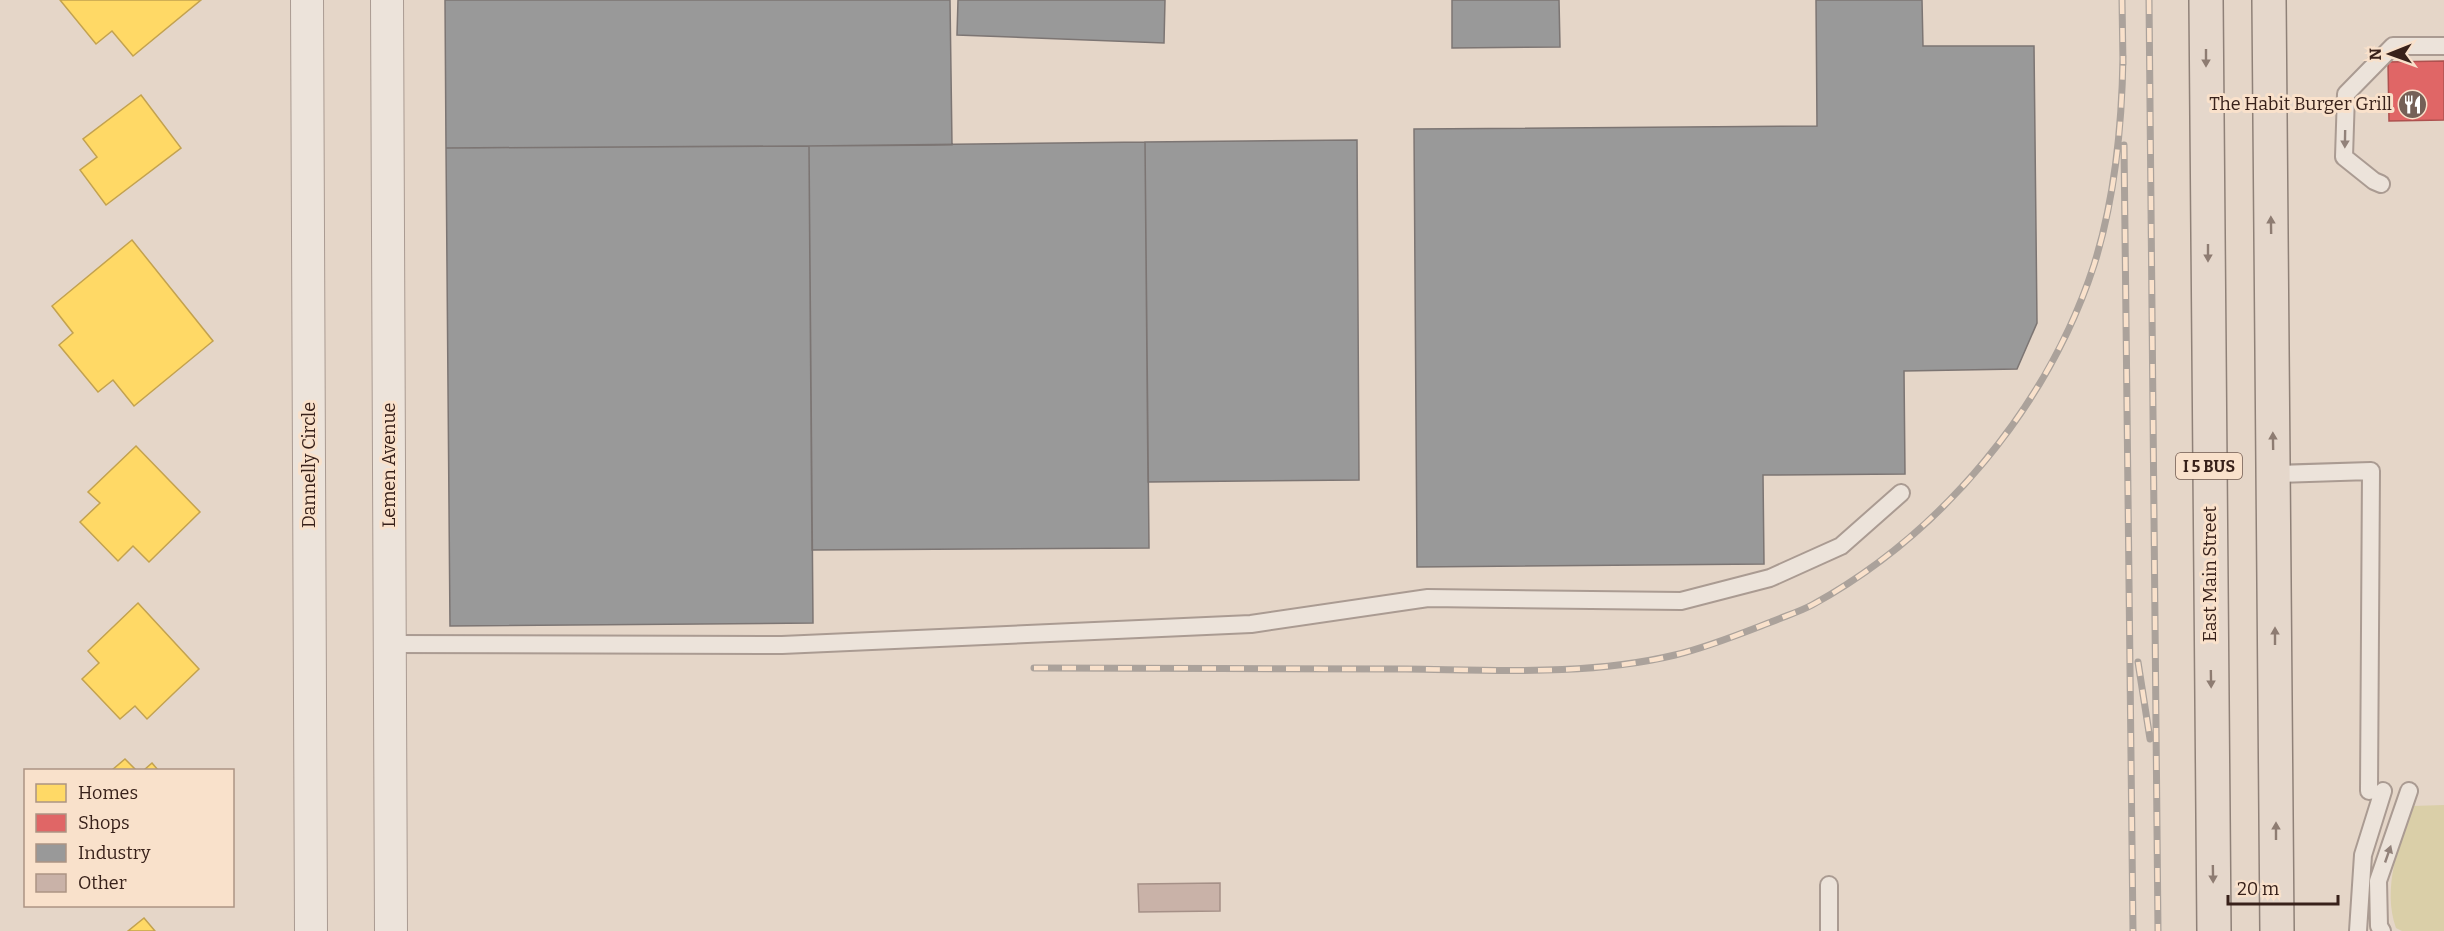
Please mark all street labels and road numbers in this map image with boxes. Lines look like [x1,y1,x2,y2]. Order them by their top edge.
street label: Dannelly Circle [298,402,320,528]
street label: Lemen Avenue [378,403,400,527]
road number: I 5 BUS [2176,453,2242,479]
street label: East Main Street [2199,505,2221,642]

